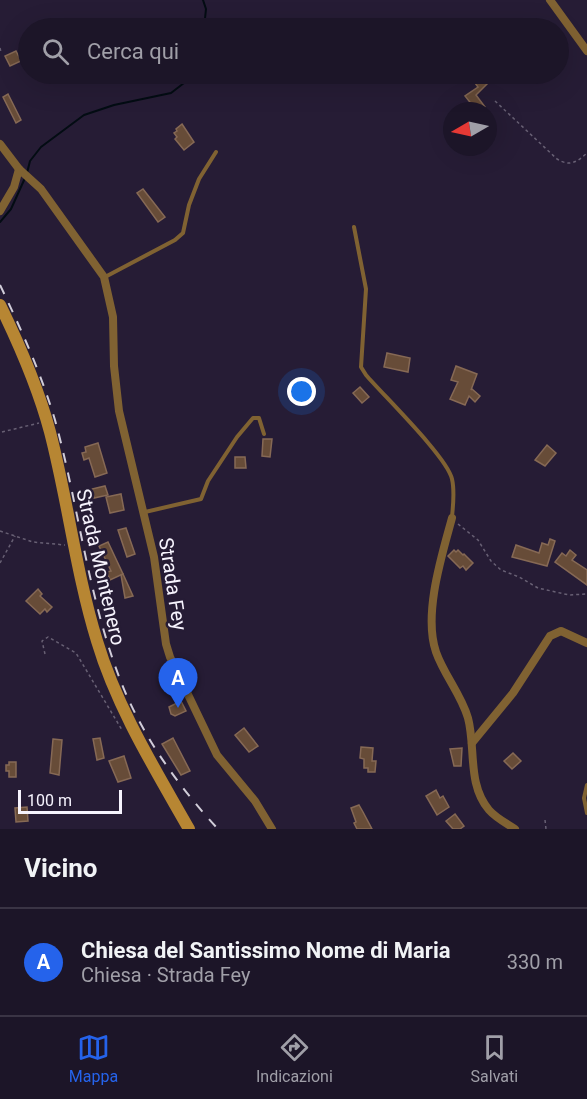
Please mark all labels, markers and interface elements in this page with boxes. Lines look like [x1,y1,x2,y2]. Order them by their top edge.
search box [18,18,569,84]
icon: search [39,35,72,68]
text: Cerca qui [87,39,179,64]
north arrow [443,102,497,156]
your location [287,377,316,406]
street label: Strada Montenero [71,487,131,647]
street label: Strada Fey [154,536,192,633]
pin: A [158,658,198,708]
scale bar [18,787,122,814]
text: 100 m [27,791,72,810]
text: Vicino [24,853,98,883]
text: Chiesa del Santissimo Nome di Maria [81,938,451,963]
text: A [37,950,50,974]
text: 330 m [507,950,563,974]
text: Chiesa · Strada Fey [81,963,250,987]
tab: Mappa [69,1031,118,1086]
tab: Indicazioni [256,1031,333,1086]
tab: Salvati [471,1031,518,1086]

